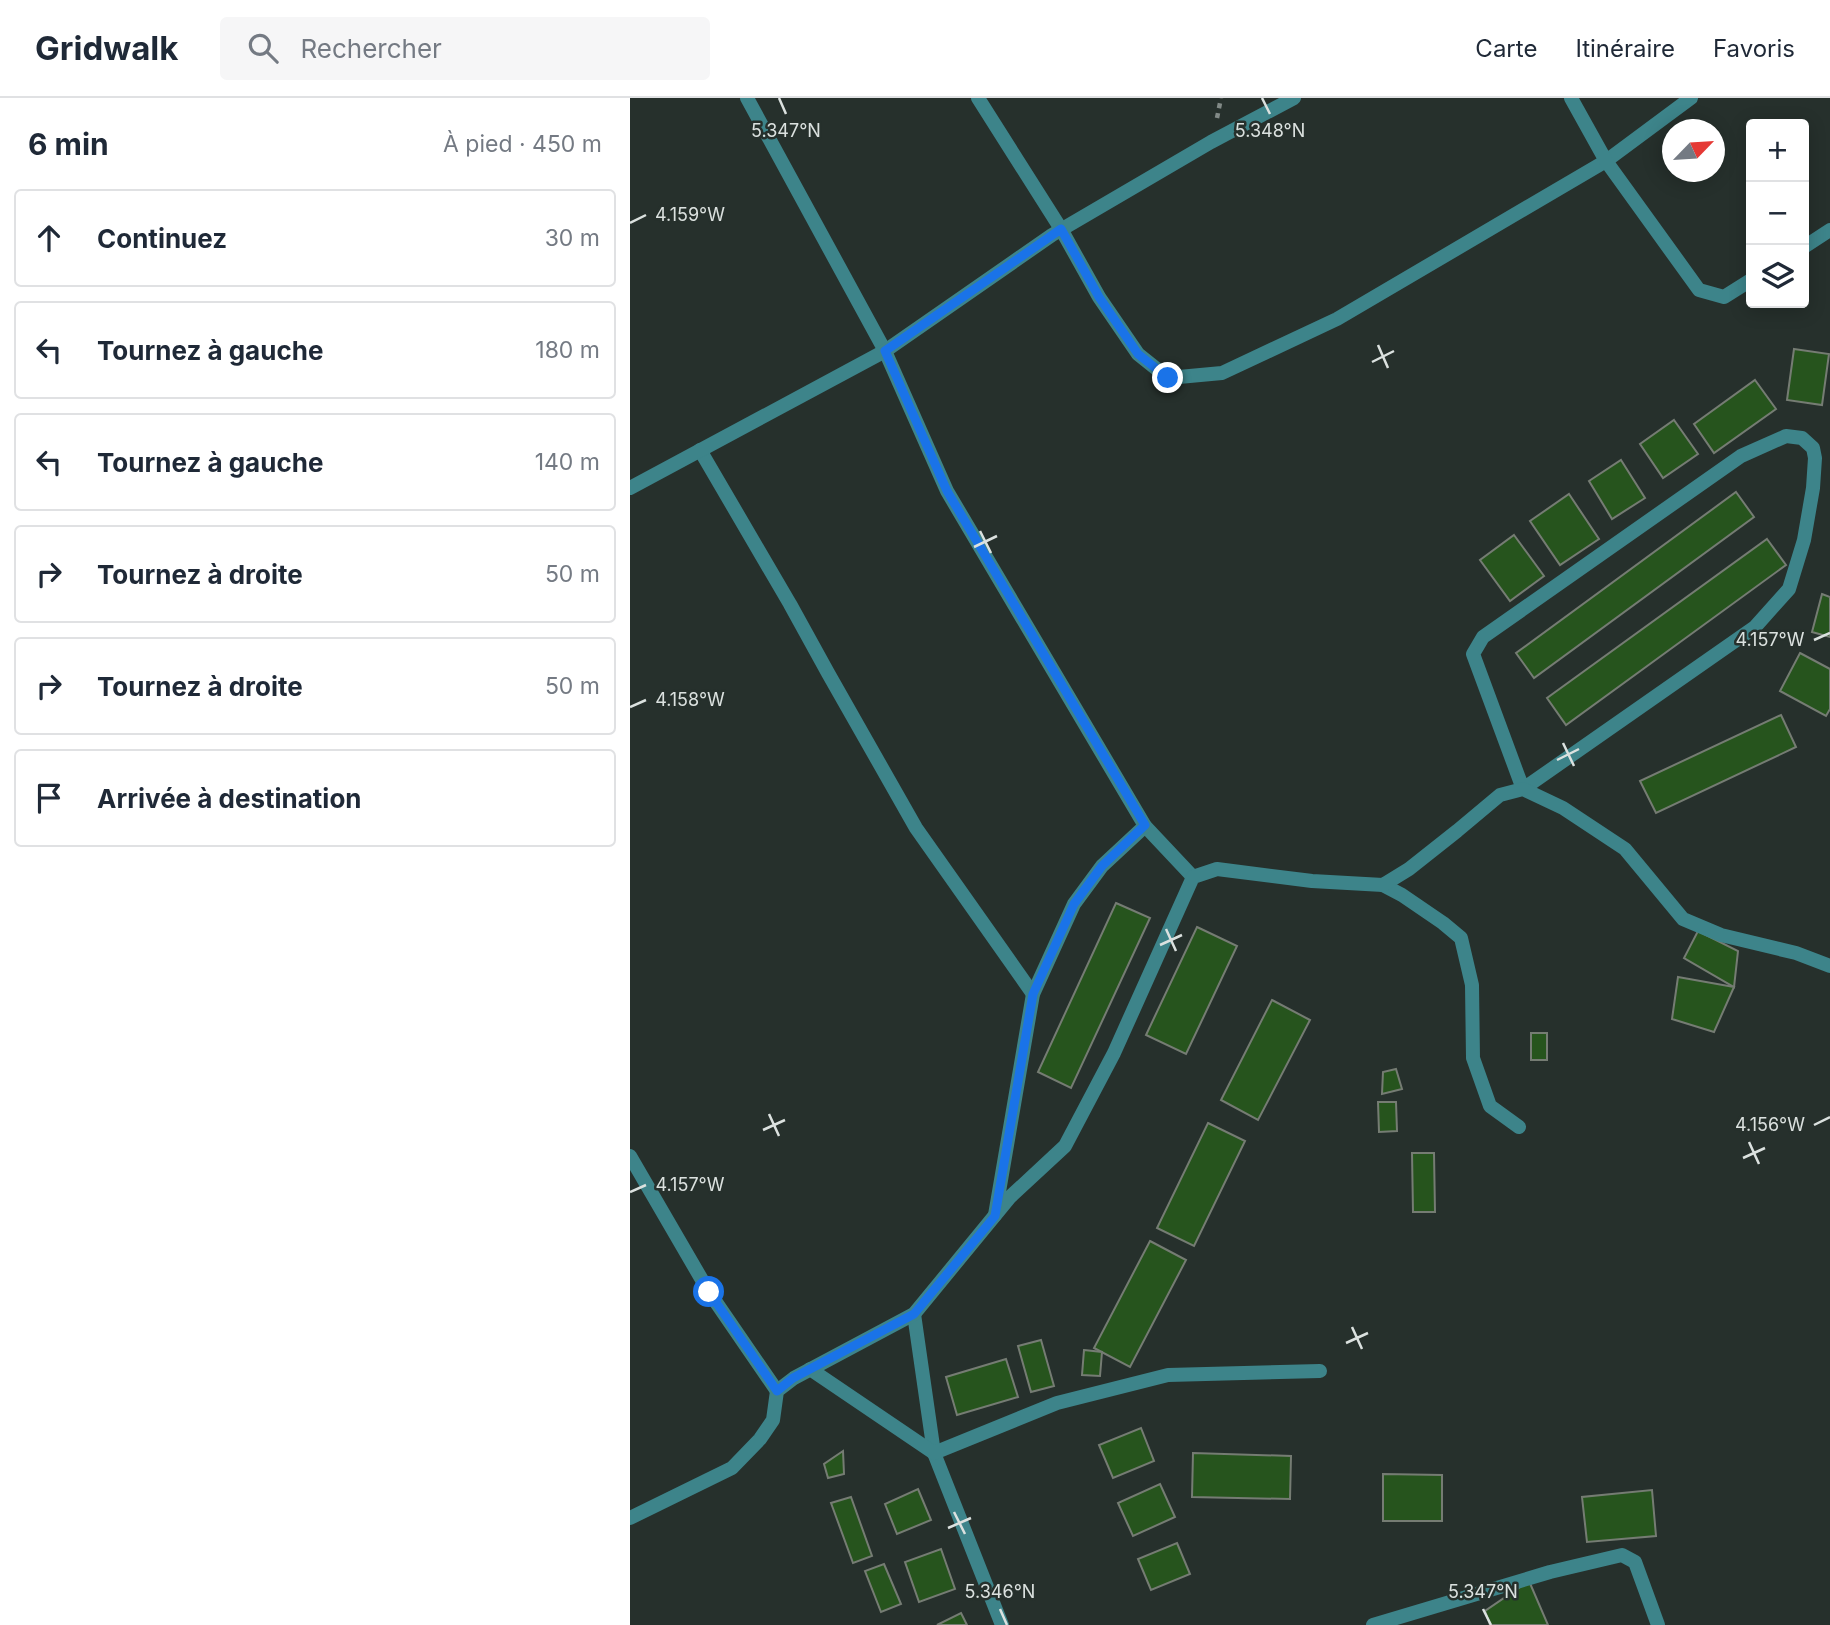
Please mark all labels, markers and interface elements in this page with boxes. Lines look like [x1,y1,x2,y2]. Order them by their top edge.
search box [220,17,710,80]
text: Gridwalk [35,28,178,68]
icon: search [244,29,282,67]
text: Rechercher [300,33,442,64]
text: Carte [1475,34,1537,63]
text: Itinéraire [1575,34,1675,63]
text: Favoris [1713,34,1795,63]
north arrow [1662,119,1725,182]
map controls [1746,119,1809,308]
button: + [1746,119,1809,182]
text: 5.347°N [751,120,821,141]
text: 5.348°N [1235,120,1305,141]
text: 6 min [28,126,109,162]
text: À pied · 450 m [443,130,602,158]
button: − [1746,182,1809,245]
text: 4.159°W [655,204,725,225]
icon: ahead [30,219,68,257]
text: Continuez [97,223,227,254]
text: 30 m [545,224,600,252]
button: layers [1746,245,1809,308]
icon: left [30,331,68,369]
text: Tournez à gauche [97,335,323,366]
text: 180 m [535,336,600,364]
route end [1152,362,1183,393]
icon: left [30,443,68,481]
text: Tournez à gauche [97,447,323,478]
text: 140 m [535,448,600,476]
icon: right [30,555,68,593]
text: Tournez à droite [97,559,303,590]
text: 50 m [545,560,600,588]
text: 4.157°W [1735,629,1805,650]
icon: right [30,667,68,705]
text: Tournez à droite [97,671,303,702]
text: 50 m [545,672,600,700]
text: 4.158°W [655,689,725,710]
icon: arrive [30,779,68,817]
text: Arrivée à destination [97,783,362,814]
text: 4.156°W [1735,1114,1805,1135]
text: 4.157°W [655,1174,725,1195]
route start [693,1276,724,1307]
text: 5.346°N [965,1581,1035,1602]
text: 5.347°N [1448,1581,1518,1602]

